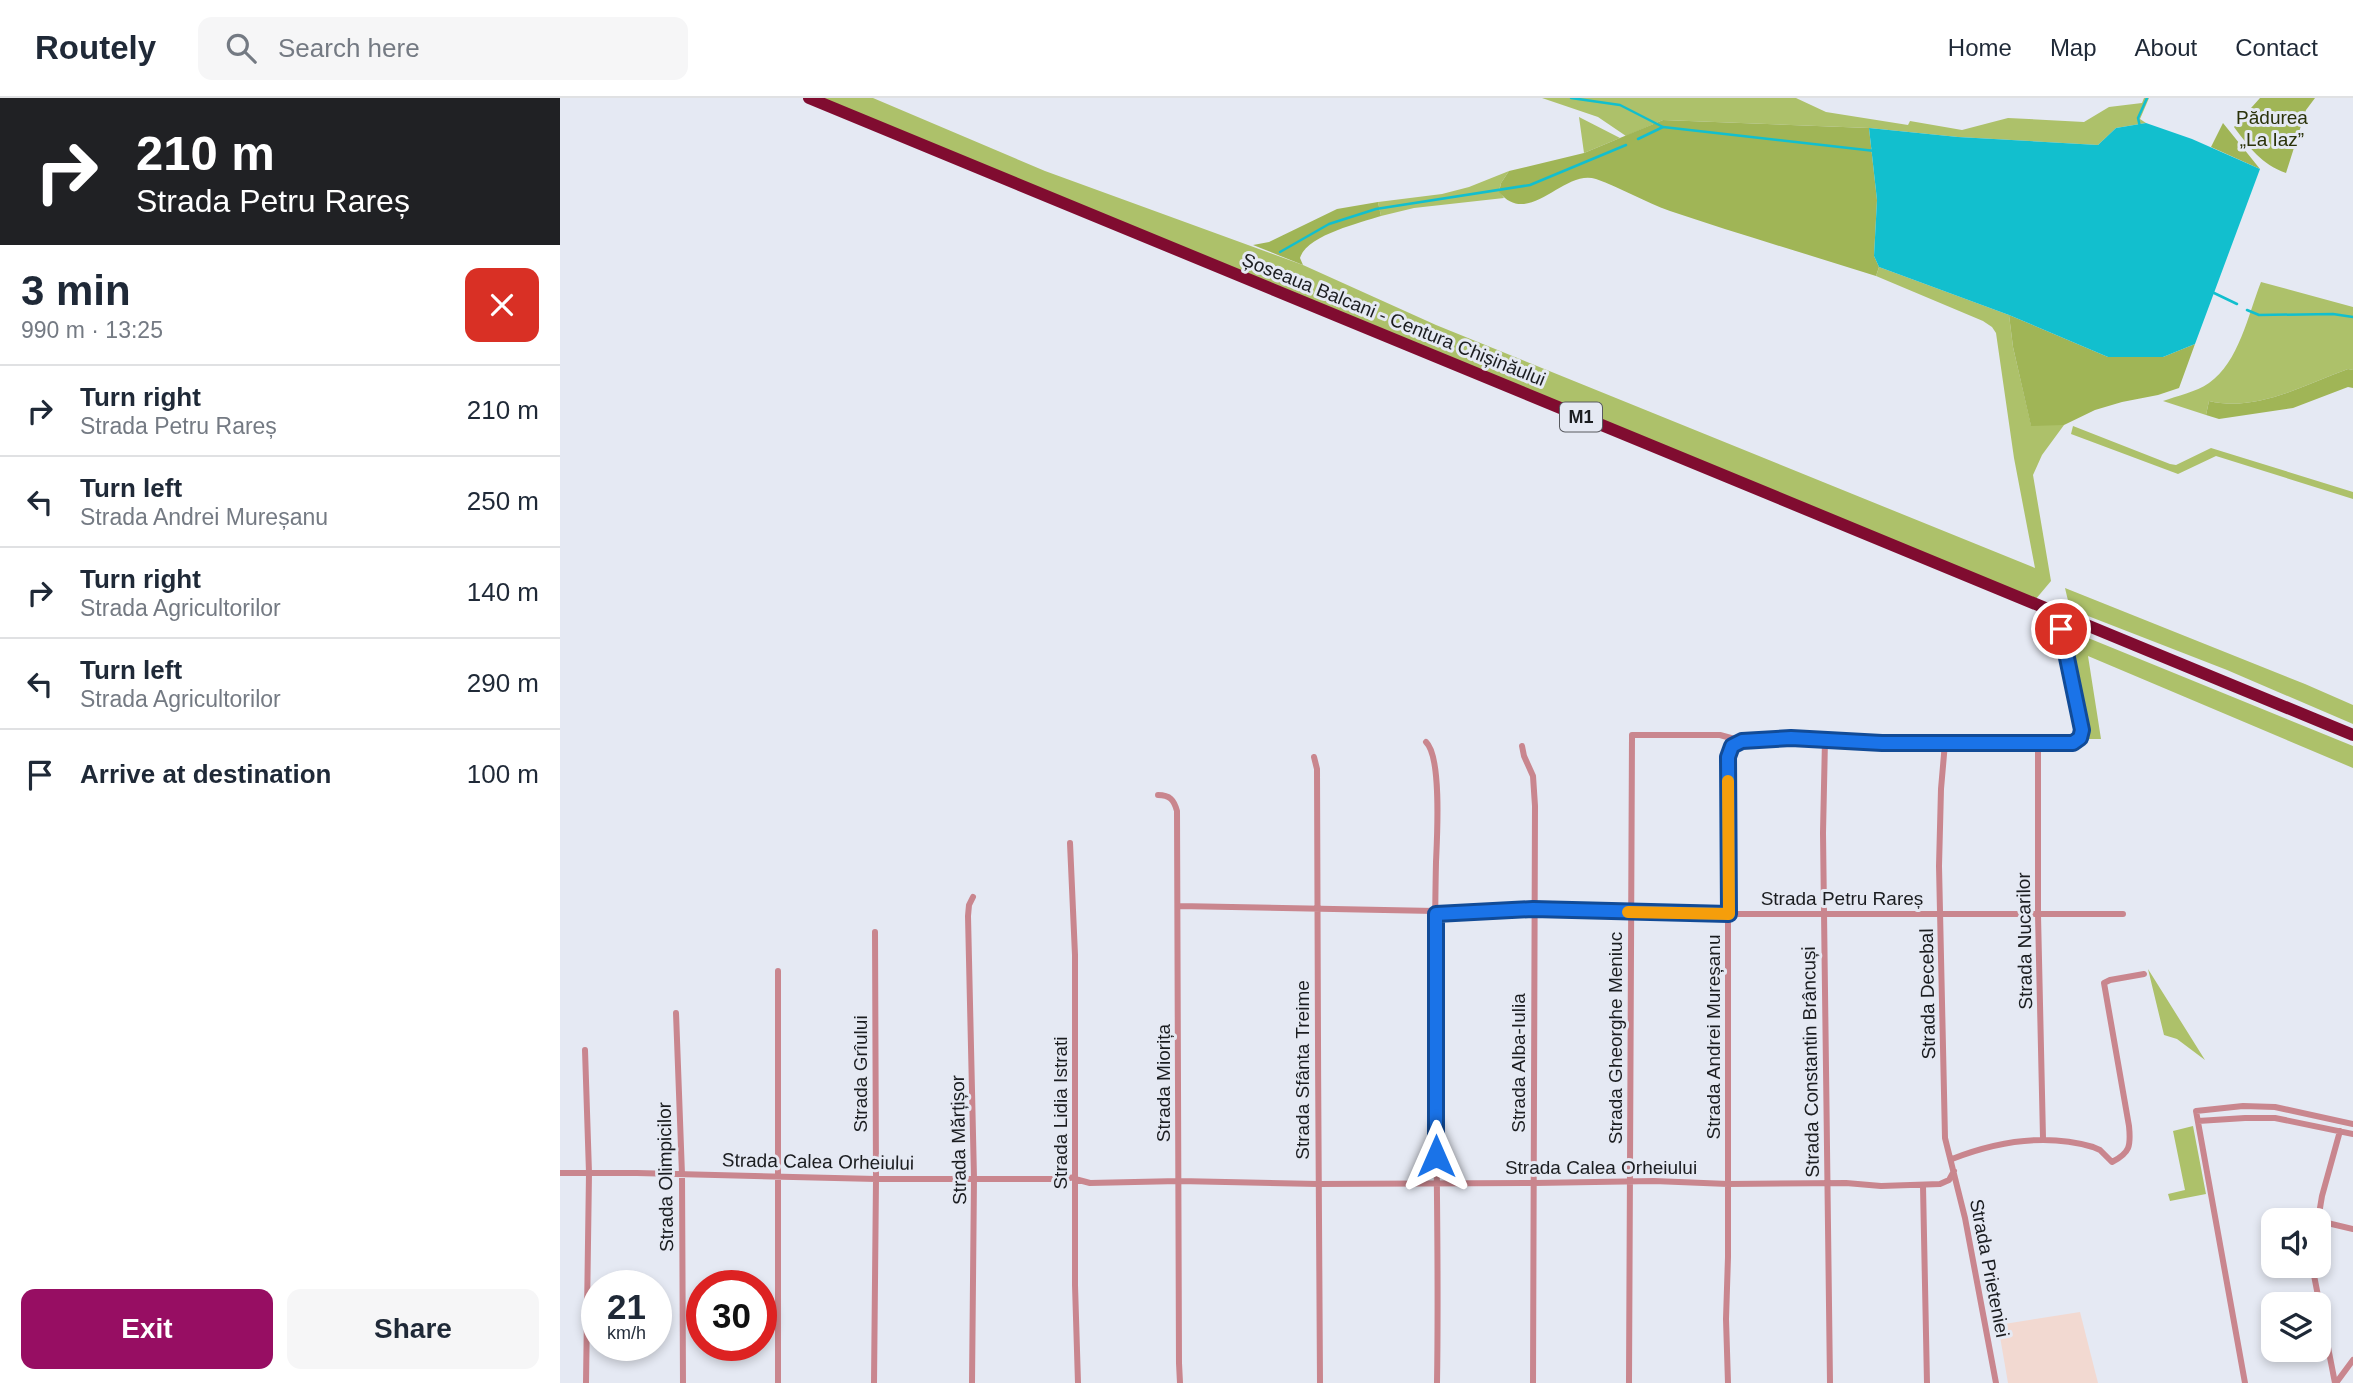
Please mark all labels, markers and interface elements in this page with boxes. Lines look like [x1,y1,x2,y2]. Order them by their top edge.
search box [198,17,688,80]
text: Routely [35,29,156,66]
icon: search [222,29,260,67]
text: Search here [278,33,420,63]
text: Home [1948,34,2012,61]
text: Map [2050,34,2097,61]
text: About [2135,34,2197,61]
text: Contact [2235,34,2318,61]
park label: Pădurea „La Iaz” [2236,107,2308,150]
icon: right [21,126,112,217]
text: 210 m [136,126,275,180]
text: Strada Petru Rareș [136,183,410,219]
street label: Șoseaua Balcani - Centura Chișinăului [1239,249,1549,390]
text: 3 min [21,267,131,314]
button: close [465,268,539,342]
text: 990 m · 13:25 [21,317,163,343]
text: Turn right [80,382,201,412]
icon: right [21,392,59,430]
text: 210 m [467,395,539,425]
road number: M1 [1560,402,1602,432]
text: Strada Petru Rareș [80,413,277,439]
text: Turn left [80,473,182,503]
icon: left [21,483,59,521]
text: 250 m [467,486,539,516]
text: Strada Andrei Mureșanu [80,504,328,530]
text: Turn right [80,564,201,594]
icon: right [21,574,59,612]
text: 140 m [467,577,539,607]
text: Strada Agricultorilor [80,595,281,621]
pin [2031,599,2091,659]
icon: arrive [2042,610,2080,648]
text: Turn left [80,655,182,685]
icon: left [21,665,59,703]
text: 290 m [467,668,539,698]
text: Strada Agricultorilor [80,686,281,712]
icon: arrive [21,756,59,794]
text: Arrive at destination [80,759,331,789]
text: 100 m [467,759,539,789]
street label: Strada Nucarilor [2013,872,2036,1010]
street label: Strada Petru Rareș [1761,888,1923,909]
street label: Strada Decebal [1916,928,1939,1060]
street label: Strada Gheorghe Meniuc [1605,932,1626,1144]
street label: Strada Andrei Mureșanu [1703,935,1724,1139]
street label: Strada Constantin Brâncuși [1798,946,1823,1178]
street label: Strada Sfânta Treime [1292,980,1313,1160]
street label: Strada Alba-Iulia [1508,993,1529,1133]
street label: Strada Grîului [850,1015,871,1133]
street label: Strada Miorița [1153,1023,1174,1142]
street label: Strada Lidia Istrati [1050,1036,1071,1190]
street label: Strada Mărțișor [947,1074,970,1205]
street label: Strada Olimpicilor [654,1101,677,1252]
position arrow [1399,1119,1473,1193]
street label: Strada Calea Orheiului [722,1149,914,1174]
street label: Strada Calea Orheiului [1505,1157,1697,1178]
street label: Strada Prieteniei [1966,1197,2013,1339]
map controls [2261,1208,2331,1362]
button: sound [2261,1208,2331,1278]
speed limit sign: 30 [686,1270,777,1361]
text: 21 [607,1287,646,1326]
button: Exit [21,1289,273,1369]
button: Share [287,1289,539,1369]
button: layers [2261,1292,2331,1362]
text: km/h [607,1323,646,1343]

